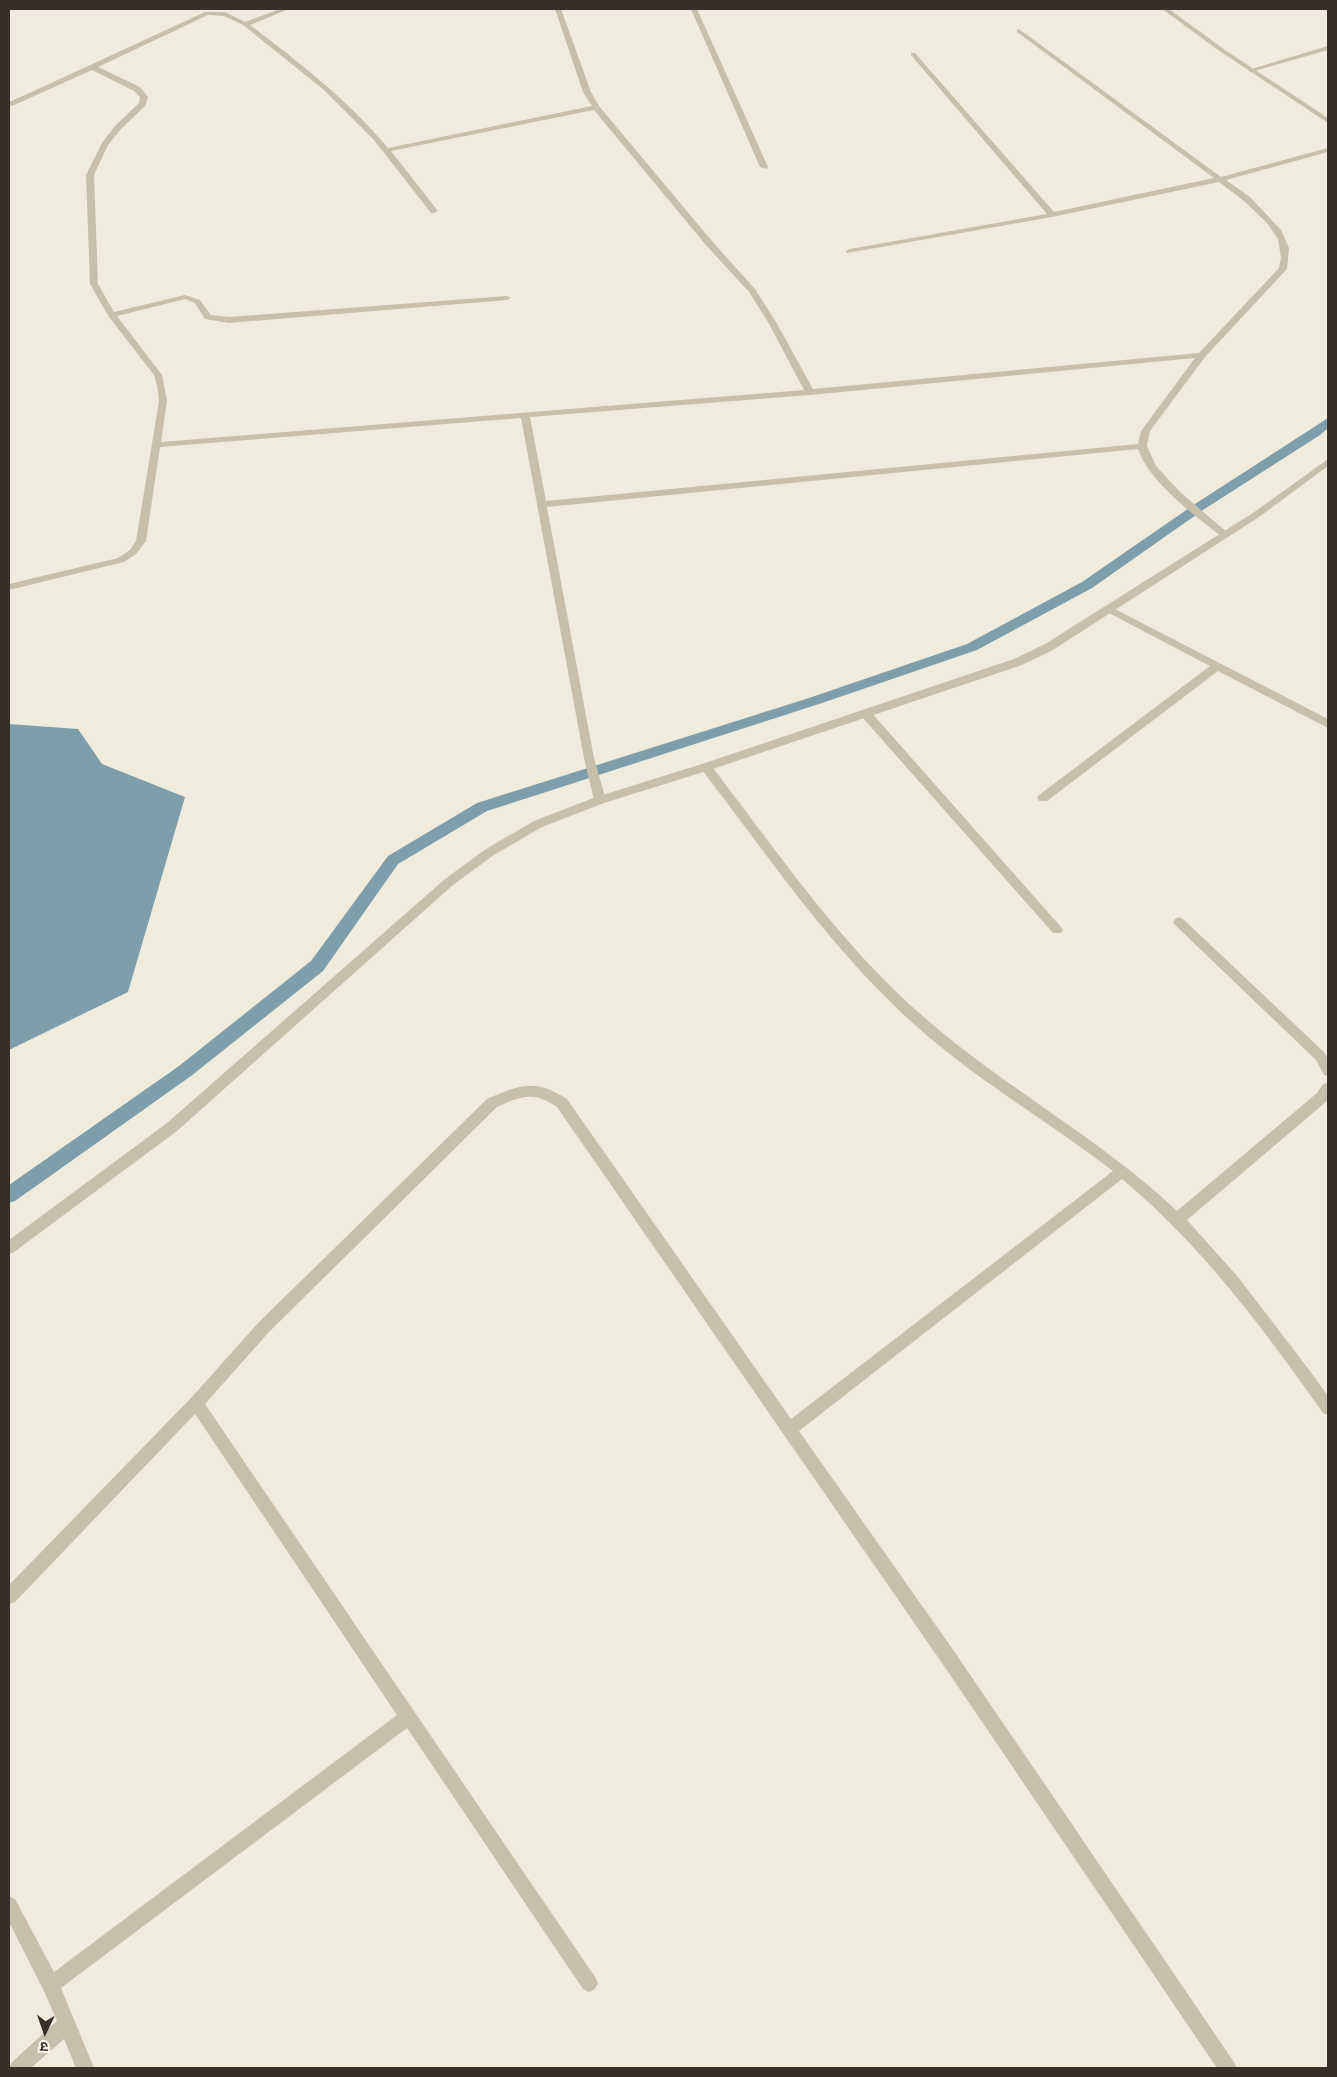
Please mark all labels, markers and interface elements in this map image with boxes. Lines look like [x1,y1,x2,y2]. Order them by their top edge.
north arrow [20,2007,70,2057]
text: उ [40,2039,49,2055]

